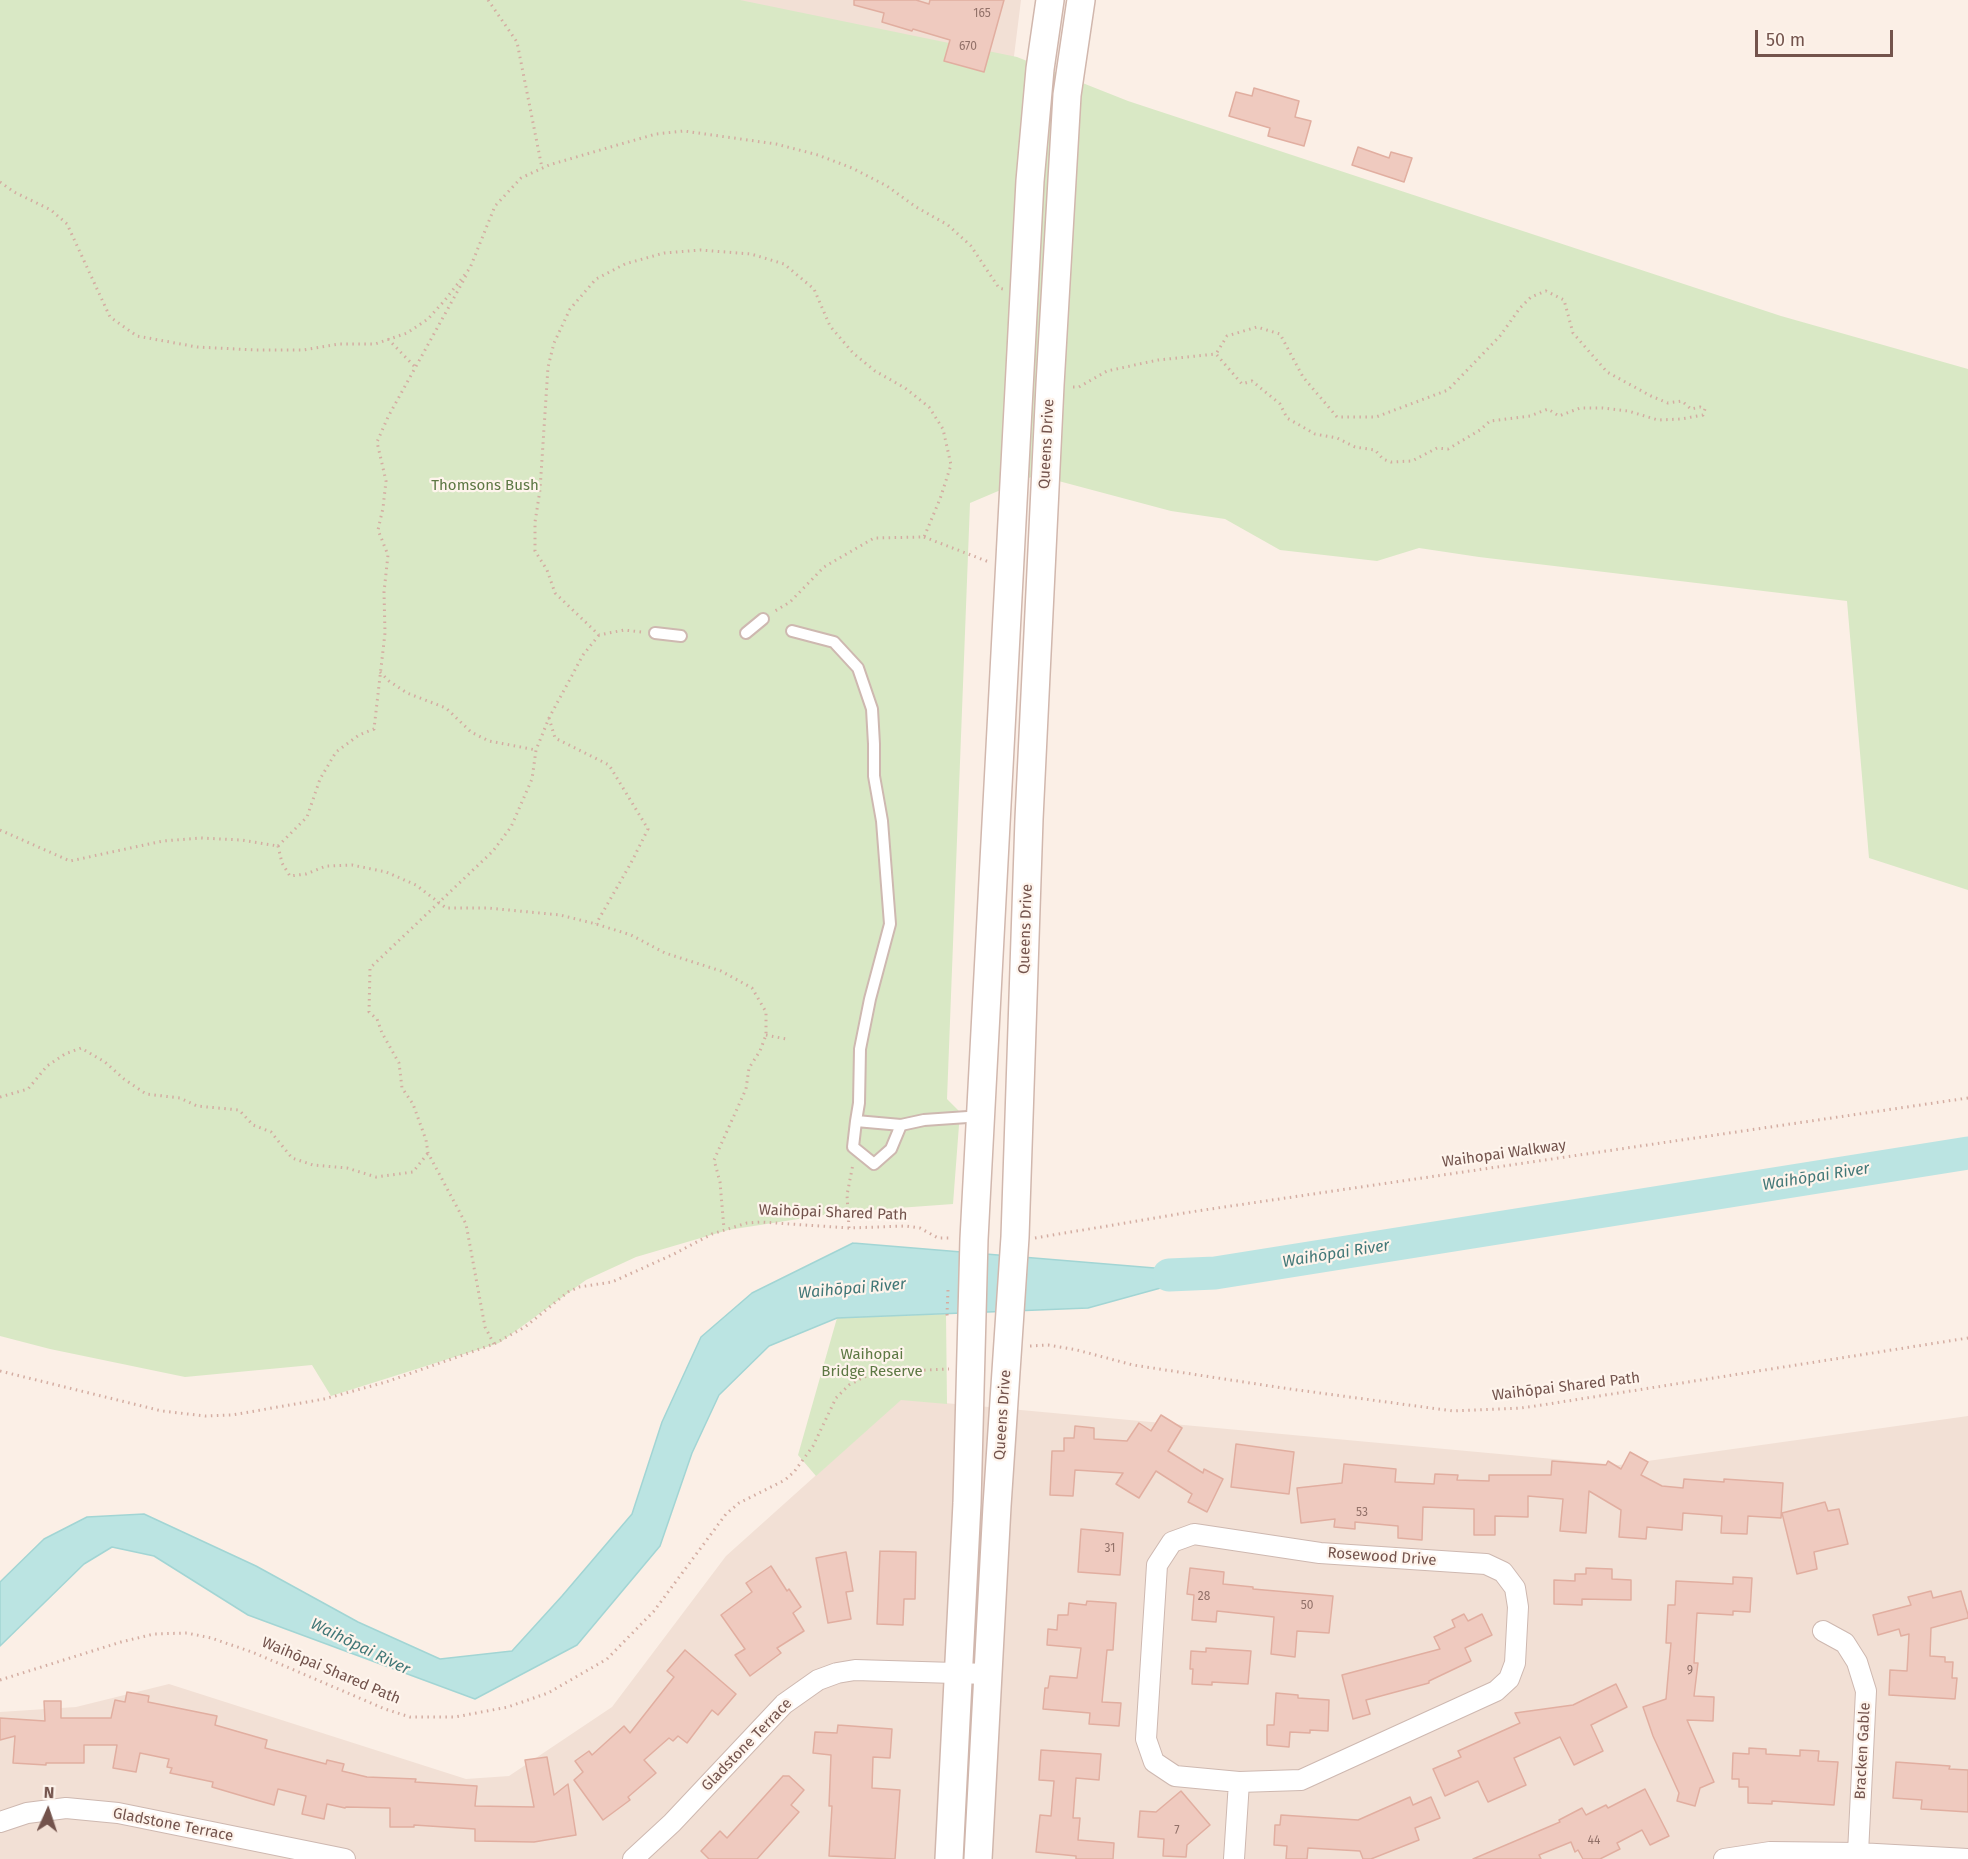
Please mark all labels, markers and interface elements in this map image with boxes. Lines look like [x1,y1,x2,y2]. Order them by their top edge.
house number: 165 [973,7,991,21]
scale bar [1758,18,1896,56]
text: 50 m [1766,29,1805,51]
house number: 670 [959,40,977,54]
street label: Queens Drive [1036,398,1058,490]
park label: Thomsons Bush [431,477,539,495]
street label: Queens Drive [1015,884,1037,974]
street label: Waihopai Walkway [1441,1136,1567,1172]
water label: Waihōpai River [1761,1159,1871,1195]
street label: Waihōpai Shared Path [758,1201,908,1225]
water label: Waihōpai River [1281,1236,1391,1272]
water label: Waihōpai River [797,1275,907,1303]
park label: Waihopai Bridge Reserve [821,1346,923,1381]
street label: Queens Drive [991,1369,1015,1461]
street label: Waihōpai Shared Path [1491,1369,1641,1405]
house number: 53 [1356,1506,1368,1520]
house number: 31 [1105,1542,1115,1556]
street label: Rosewood Drive [1327,1544,1437,1570]
house number: 28 [1198,1590,1210,1604]
house number: 50 [1301,1599,1313,1613]
water label: Waihōpai River [307,1615,413,1679]
street label: Waihōpai Shared Path [259,1634,403,1708]
house number: 9 [1687,1664,1693,1678]
street label: Gladstone Terrace [698,1695,796,1795]
street label: Bracken Gable [1851,1702,1875,1800]
north arrow [18,1781,78,1841]
text: N [43,1783,55,1802]
street label: Gladstone Terrace [111,1805,235,1845]
house number: 7 [1174,1824,1180,1838]
house number: 44 [1588,1834,1600,1848]

